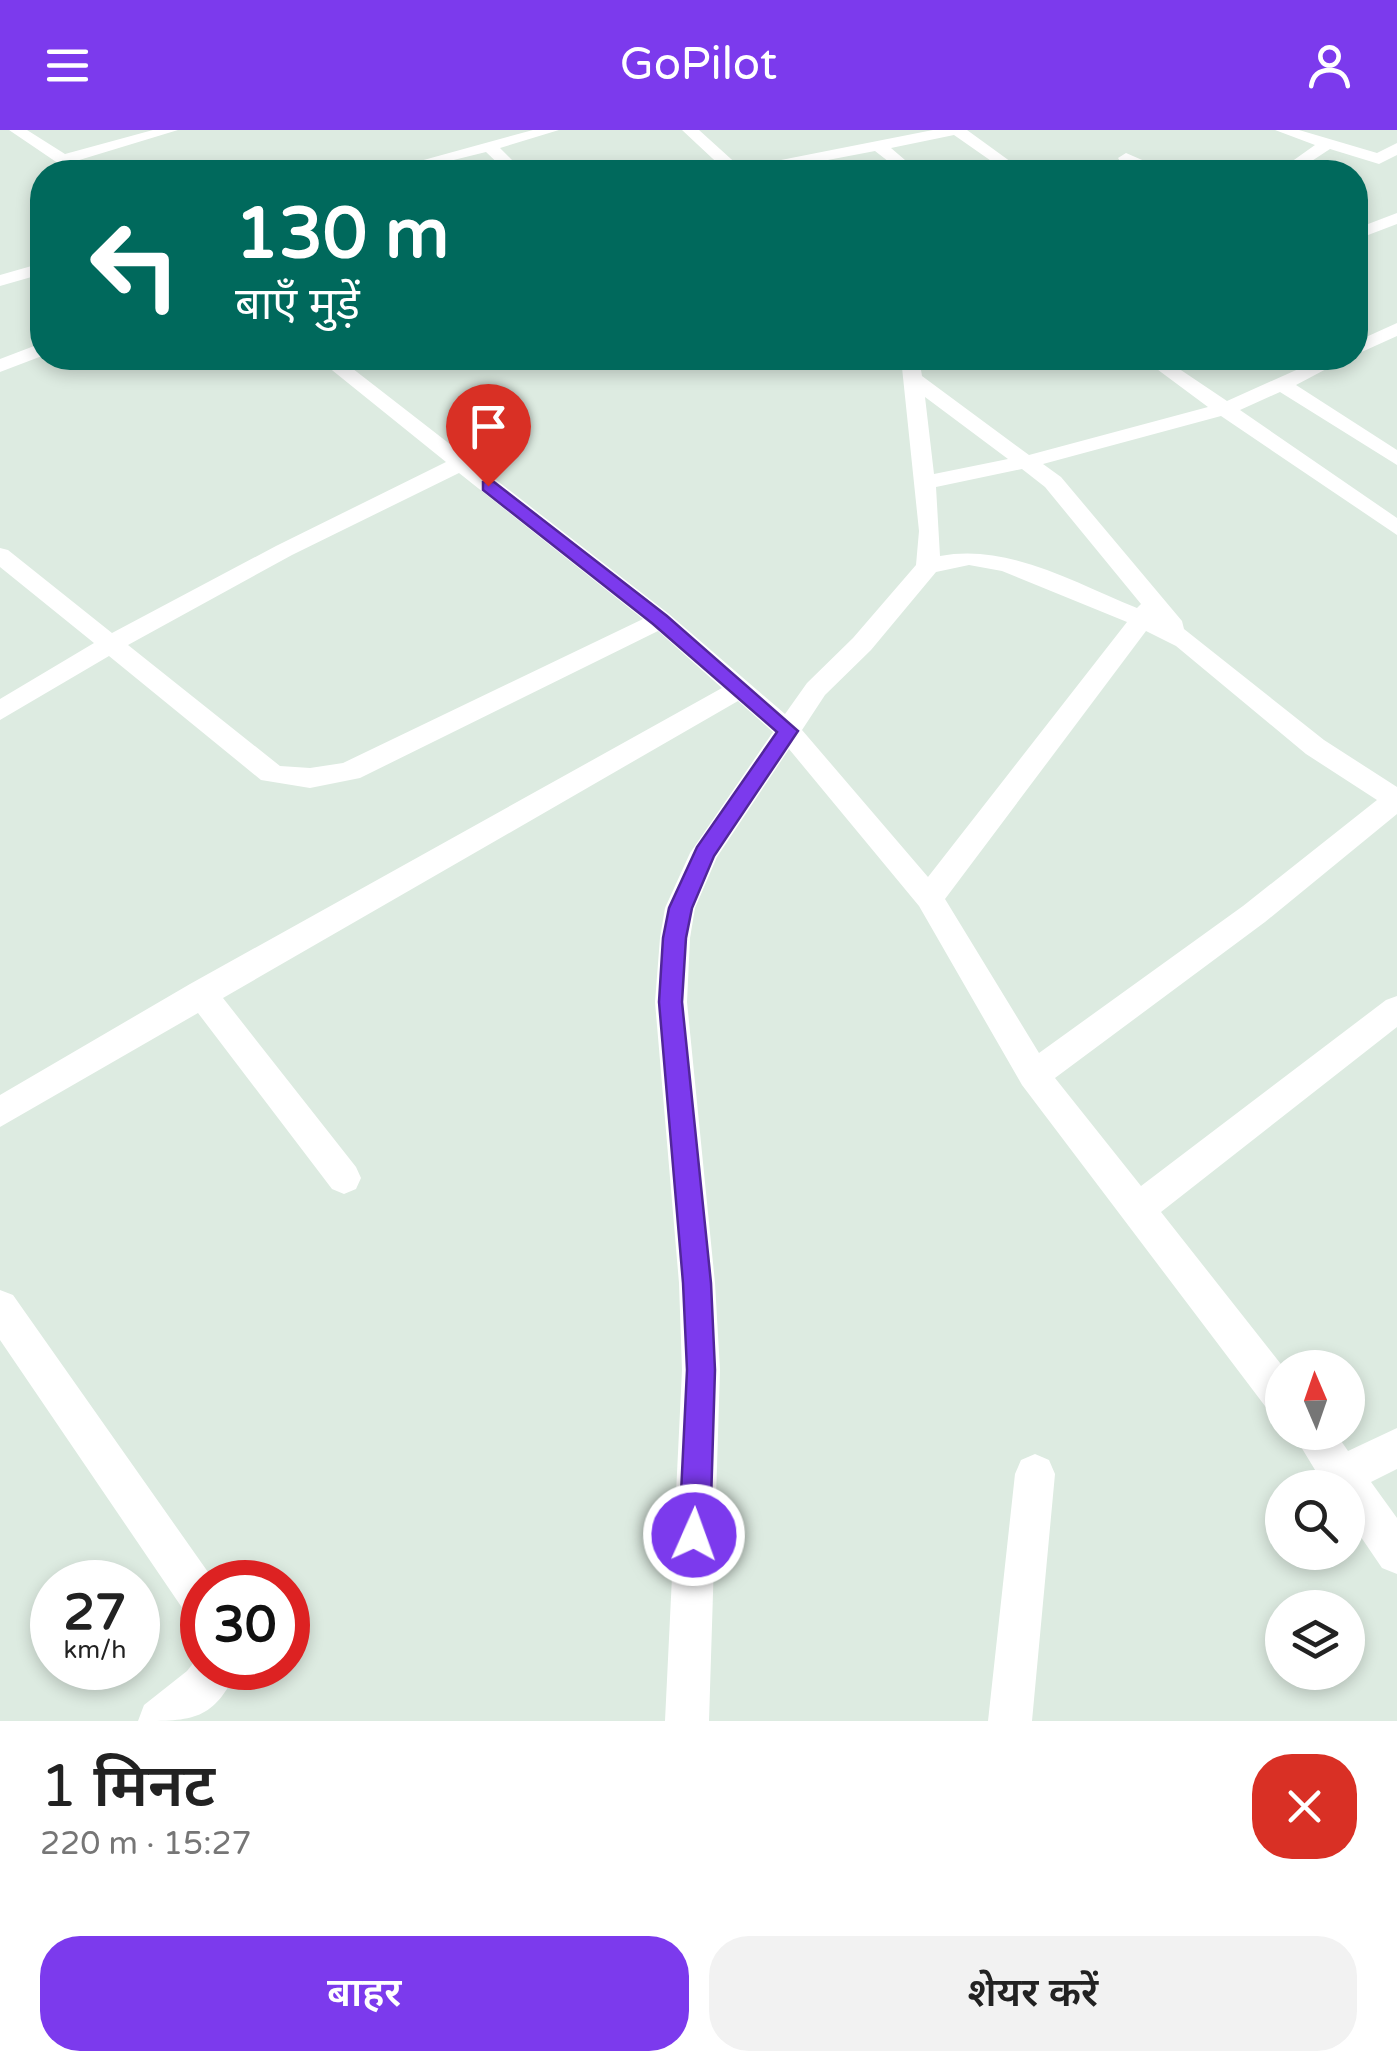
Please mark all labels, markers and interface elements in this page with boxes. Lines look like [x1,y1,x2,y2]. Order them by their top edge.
icon: menu [40,38,95,93]
text: GoPilot [620,38,777,92]
icon: person [1302,38,1357,93]
text: 130 m [235,193,449,277]
icon: left [70,200,200,330]
text: बाएँ मुड़ें [235,278,360,332]
pin [446,384,531,487]
icon: arrive [461,399,516,454]
north arrow [1265,1350,1365,1450]
map controls [1265,1350,1365,1690]
button: search [1265,1470,1365,1570]
position arrow [642,1483,746,1587]
speed limit sign: 30 [180,1560,310,1690]
text: 27 [64,1583,126,1643]
button: layers [1265,1590,1365,1690]
text: km/h [64,1635,126,1665]
text: 1 मिनट [40,1751,215,1823]
button: close [1252,1754,1357,1859]
text: 220 m · 15:27 [40,1825,252,1863]
button: बाहर [40,1936,689,2051]
button: शेयर करें [709,1936,1357,2051]

